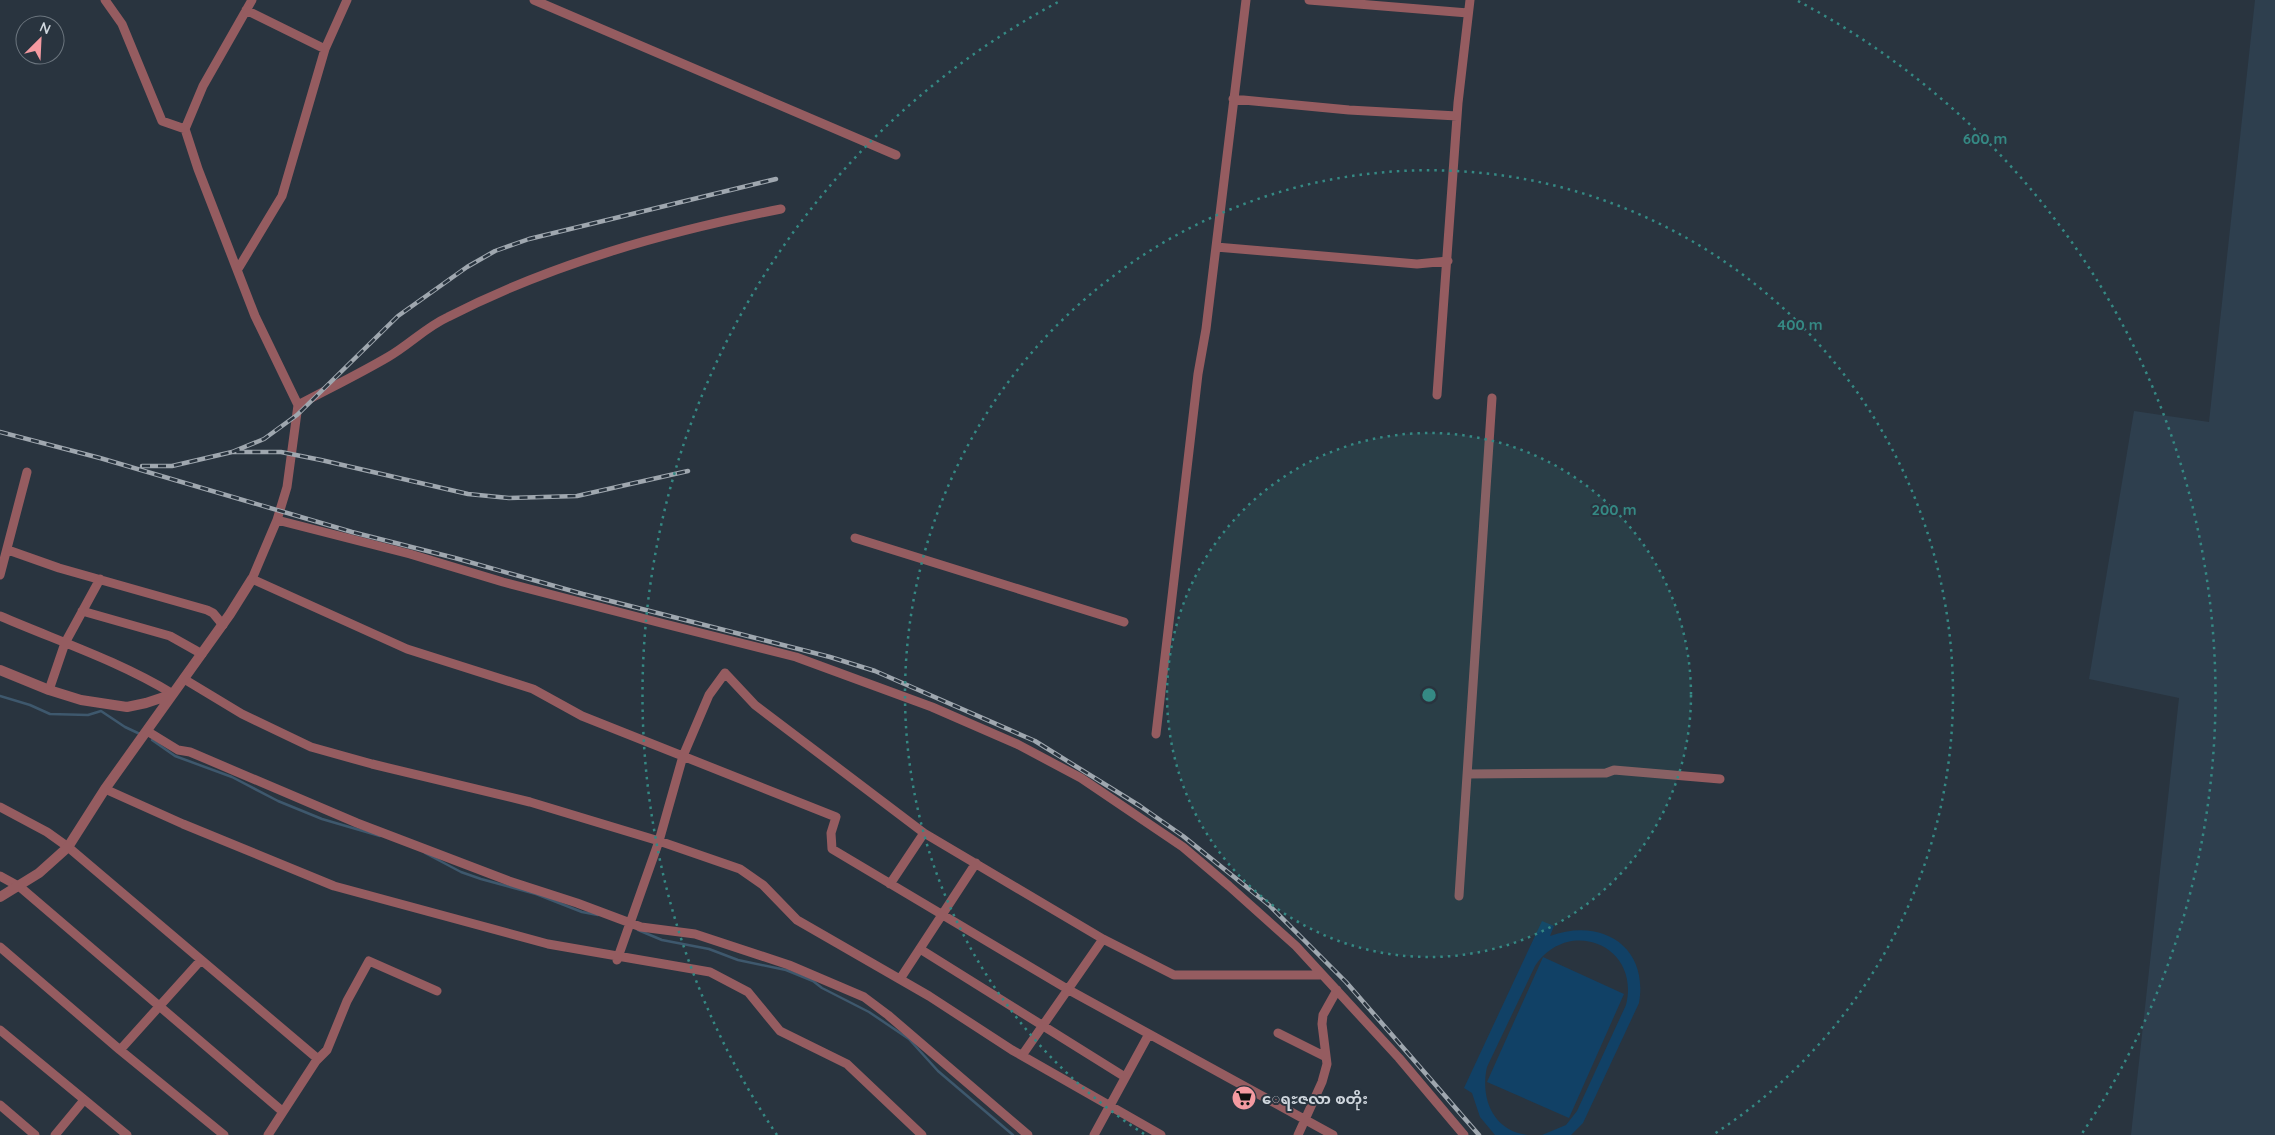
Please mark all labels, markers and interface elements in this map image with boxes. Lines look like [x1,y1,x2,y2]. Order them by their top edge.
north arrow [15,15,65,65]
text: N [37,18,54,38]
text: 600 m [1963,129,2007,148]
text: 400 m [1777,315,1823,334]
text: 200 m [1592,500,1637,519]
centre of rings [1420,686,1438,704]
supermarket icon: ေရႊဇလာ စတိုး [1231,1085,1257,1111]
place label: ေရႊဇလာ စတိုး [1262,1089,1368,1111]

